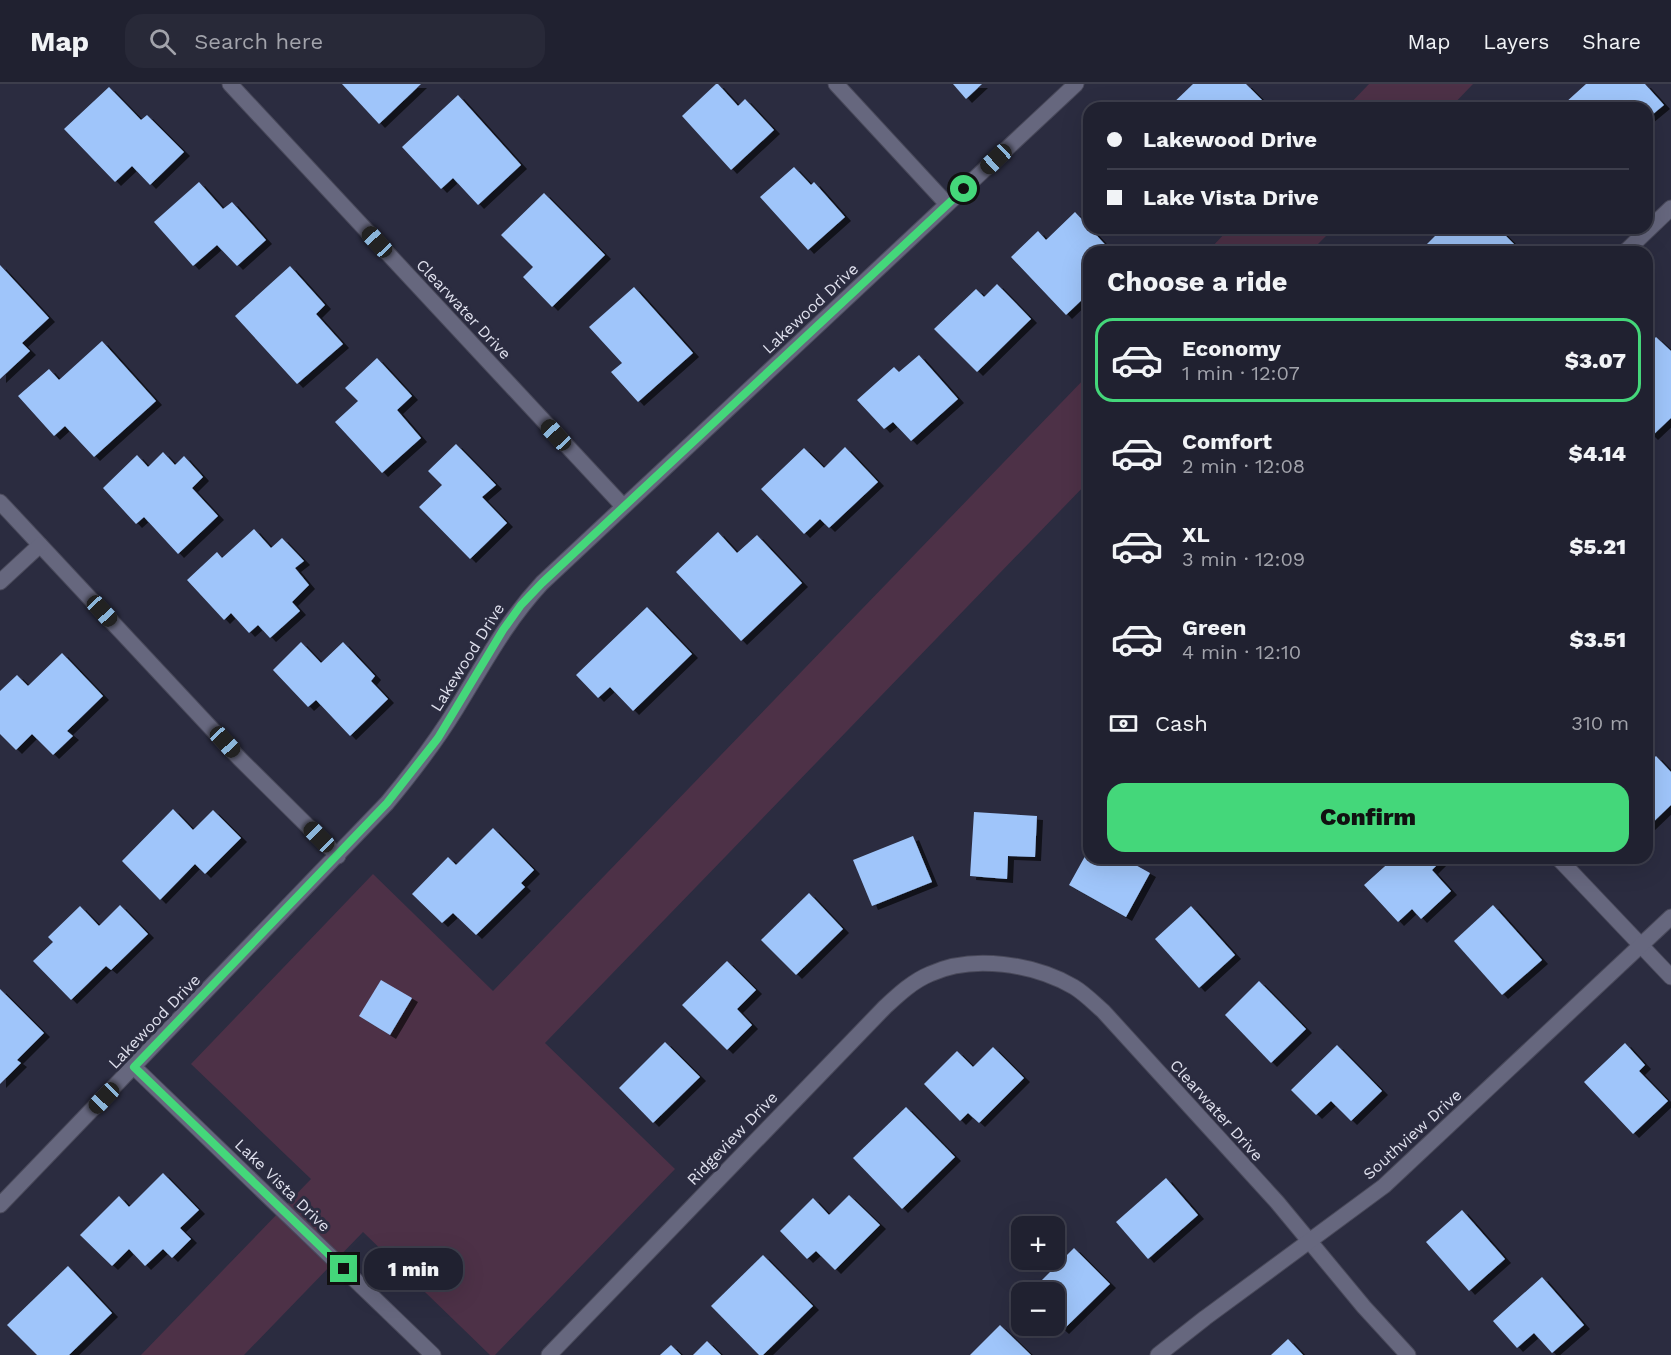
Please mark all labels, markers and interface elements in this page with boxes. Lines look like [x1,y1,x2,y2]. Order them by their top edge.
search box [125,14,545,68]
text: Map [30,25,89,58]
icon: search [146,25,179,58]
text: Search here [194,29,323,54]
text: Map [1407,29,1450,54]
text: Layers [1483,29,1549,54]
text: Share [1582,29,1641,54]
text: Lakewood Drive [1143,127,1317,152]
car [977,140,1015,178]
route start [950,175,977,202]
text: Lake Vista Drive [1143,185,1319,210]
car [358,223,396,261]
street label: Clearwater Drive [412,255,515,363]
street label: Lakewood Drive [758,259,862,358]
text: Choose a ride [1107,266,1287,298]
icon: car [1110,333,1164,387]
text: Economy [1182,336,1281,361]
text: $3.07 [1565,348,1626,373]
text: 1 min · 12:07 [1182,361,1300,385]
car [537,416,575,454]
icon: car [1110,426,1164,480]
text: Comfort [1182,429,1272,454]
text: $4.14 [1569,441,1626,466]
text: 2 min · 12:08 [1182,454,1305,478]
icon: car [1110,519,1164,573]
text: XL [1182,522,1210,547]
text: $5.21 [1569,534,1626,559]
text: 3 min · 12:09 [1182,547,1305,571]
car [83,592,121,630]
street label: Lakewood Drive [426,600,508,715]
icon: car [1110,612,1164,666]
text: Green [1182,615,1246,640]
text: $3.51 [1569,627,1626,652]
text: 4 min · 12:10 [1182,640,1301,664]
icon: cash [1107,707,1140,740]
text: Cash [1155,711,1208,736]
text: 310 m [1571,711,1629,735]
car [206,723,244,761]
button: Confirm [1107,783,1629,852]
car [300,818,338,856]
street label: Lakewood Drive [104,970,204,1073]
street label: Clearwater Drive [1166,1056,1267,1165]
car [85,1079,123,1117]
street label: Southview Drive [1359,1085,1466,1184]
street label: Ridgeview Drive [683,1088,782,1189]
street label: Lake Vista Drive [231,1135,334,1236]
map controls [1011,1216,1065,1336]
button: + [1011,1216,1065,1270]
callout: 1 min [365,1248,464,1290]
route end [330,1255,357,1282]
text: 1 min [388,1257,439,1281]
button: − [1011,1282,1065,1336]

